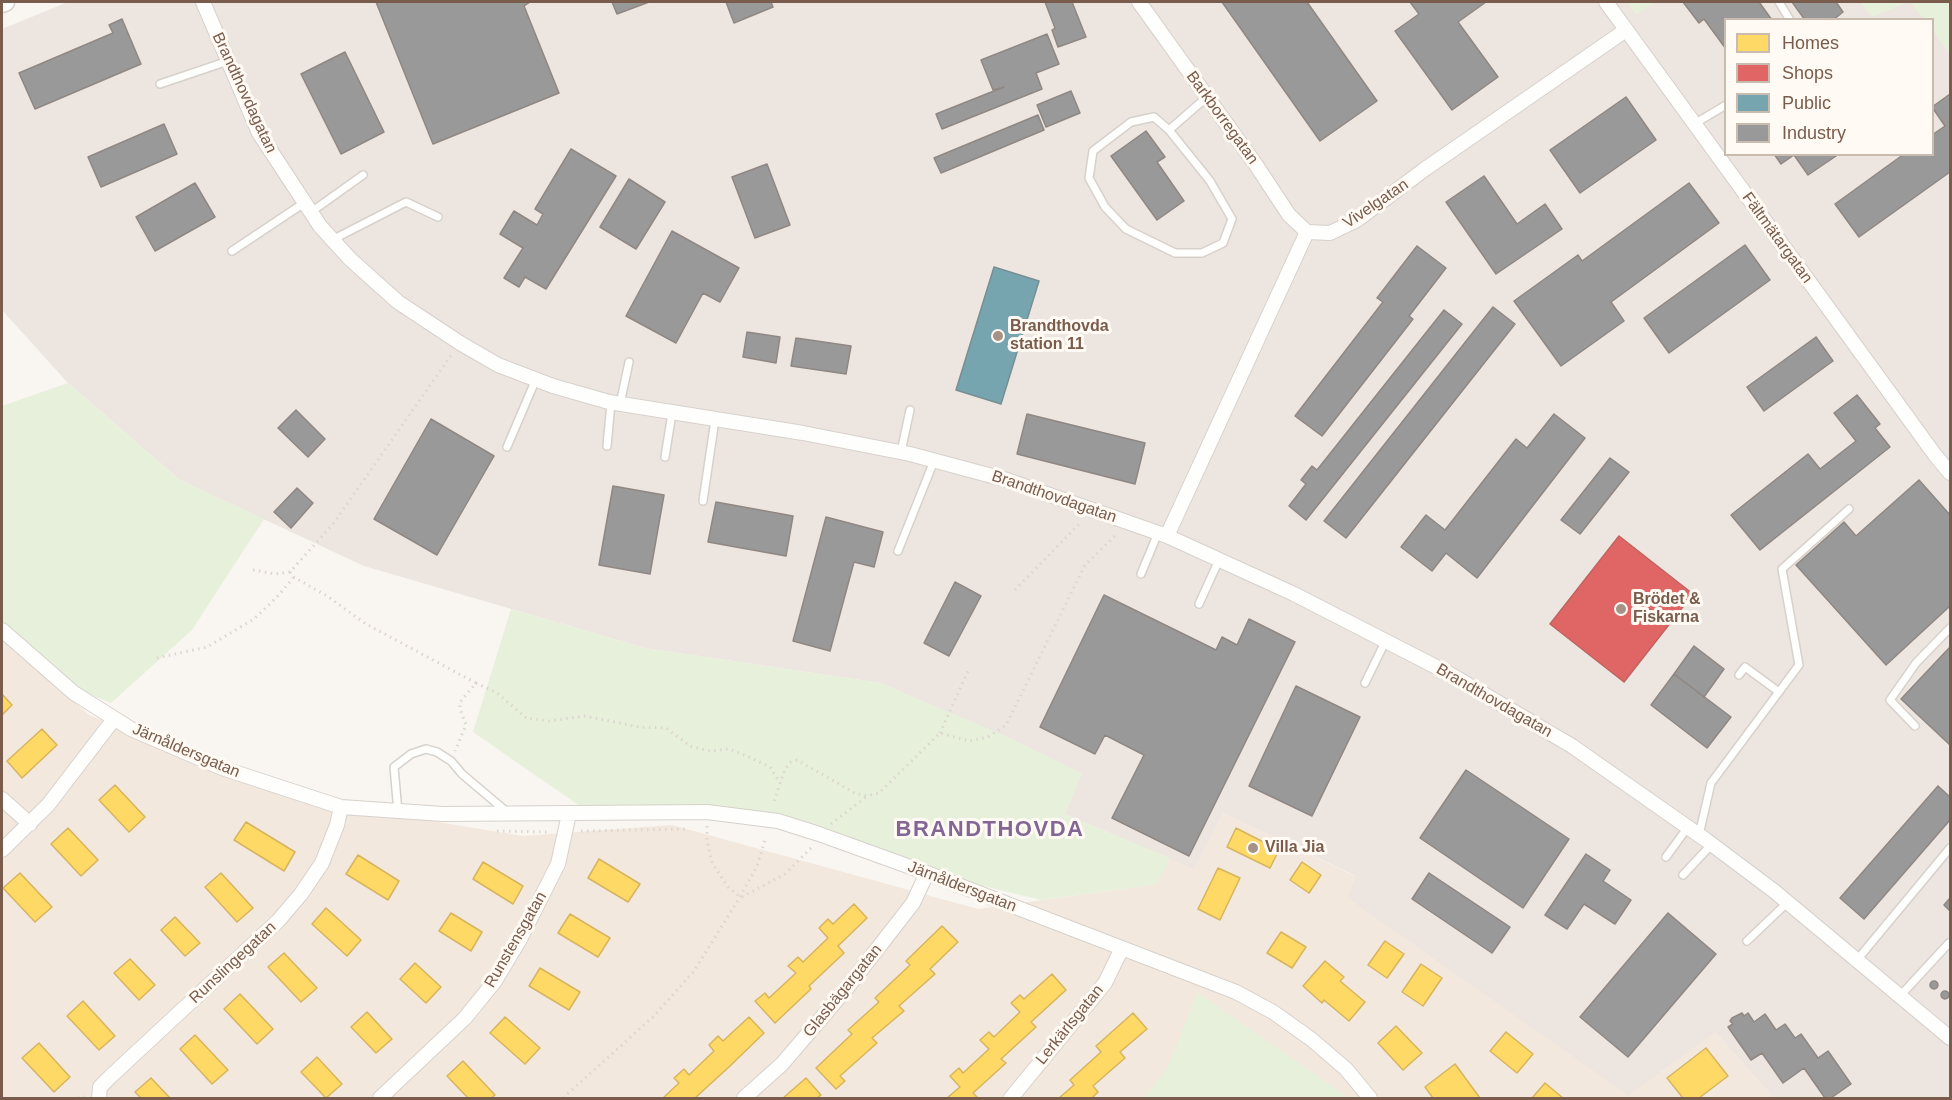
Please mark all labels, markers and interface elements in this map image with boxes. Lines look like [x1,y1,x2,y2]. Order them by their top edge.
legend [1724,18,1934,156]
street label: Brandthovdagatan [208,30,280,156]
text: Homes [1782,33,1839,53]
text: Shops [1782,63,1833,83]
street label: Barkborregatan [1182,68,1262,168]
text: Public [1782,93,1831,113]
text: Industry [1782,123,1846,143]
street label: Vivelgatan [1340,175,1412,233]
street label: Fältmätargatan [1738,189,1816,287]
place label: Brandthovda station 11 [1010,317,1109,355]
marker: Brandthovda station 11 [991,329,1005,343]
street label: Brandthovdagatan [989,467,1119,527]
place label: Brödet & Fiskarna [1633,590,1701,628]
marker: Brödet & Fiskarna [1614,602,1628,616]
street label: Brandthovdagatan [1433,660,1555,742]
street label: Järnåldersgatan [129,720,243,782]
district label: BRANDTHOVDA [896,817,1084,843]
place label: Villa Jia [1265,838,1324,858]
marker: Villa Jia [1246,841,1260,855]
street label: Järnåldersgatan [905,857,1019,917]
street label: Runstensgatan [481,889,551,991]
street label: Runslingegatan [186,918,280,1008]
street label: Glasbägargatan [800,941,886,1041]
street label: Lerkärlsgatan [1032,981,1108,1069]

